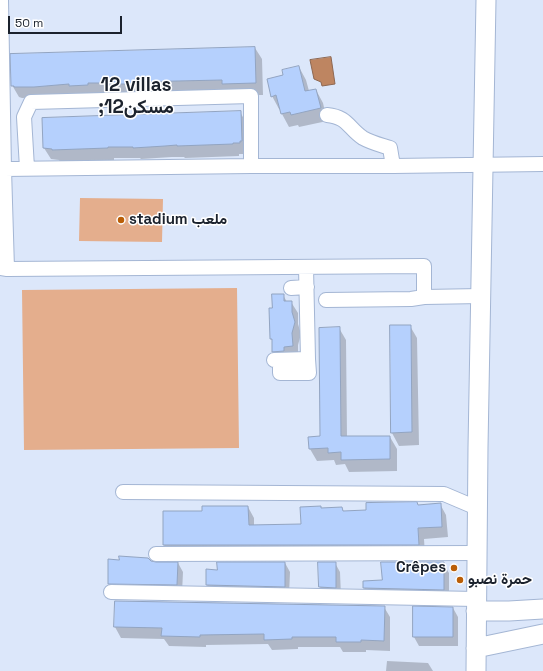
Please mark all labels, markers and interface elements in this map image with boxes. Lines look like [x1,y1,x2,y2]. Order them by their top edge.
scale bar [10,8,124,34]
text: 50 m [15,15,43,31]
district label: 12 villas ;12مسكن [98,75,174,119]
place label: stadium ملعب [129,211,227,229]
marker: stadium ملعب [116,215,126,225]
place label: Crêpes [396,559,446,577]
marker: Crêpes [449,563,459,573]
place label: حمرة نصبو [468,571,532,589]
marker: حمرة نصبو [455,575,465,585]

